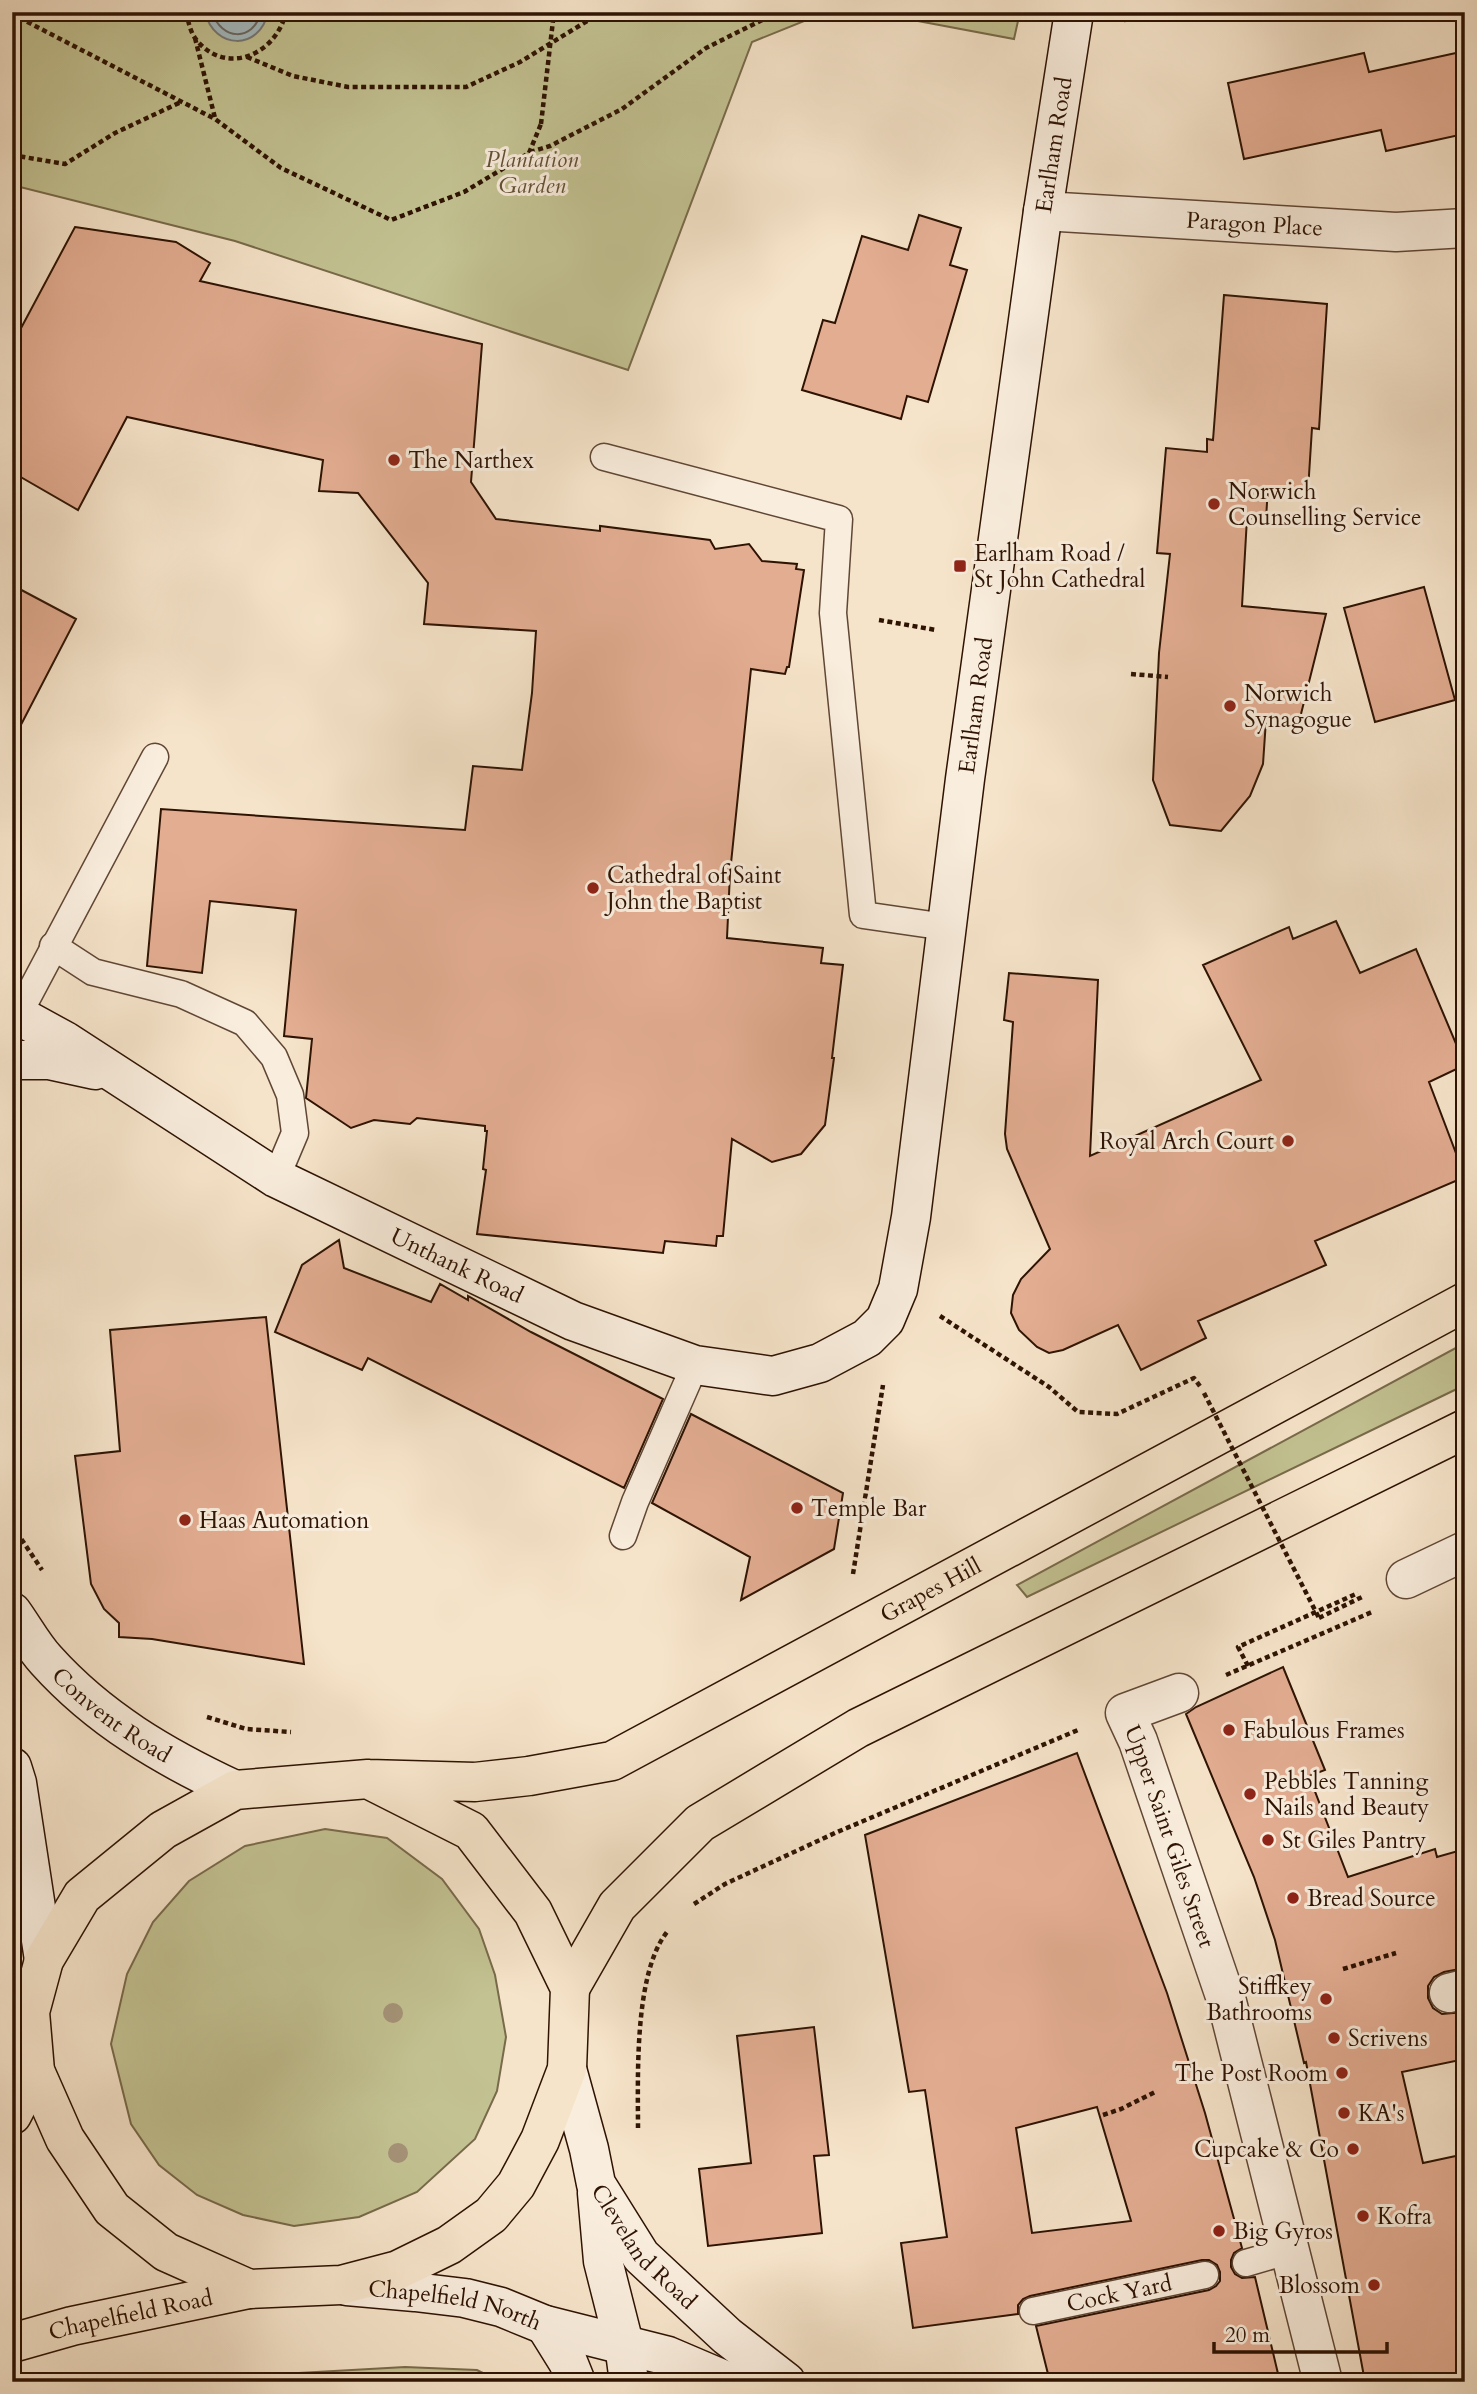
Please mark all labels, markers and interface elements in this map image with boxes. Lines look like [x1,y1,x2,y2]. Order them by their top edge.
street label: Earlham Road [1027,74,1079,215]
park label: Plantation Garden [486,144,579,201]
street label: Paragon Place [1185,204,1324,243]
place label: The Narthex [408,445,534,476]
marker: The Narthex [386,452,402,468]
place label: Norwich Counselling Service [1228,476,1422,533]
marker: Norwich Counselling Service [1206,496,1222,512]
place label: Earlham Road / St John Cathedral [974,538,1145,595]
marker: Earlham Road / St John Cathedral [952,558,968,574]
street label: Earlham Road [950,635,1000,775]
place label: Norwich Synagogue [1244,678,1352,735]
marker: Norwich Synagogue [1222,698,1238,714]
place label: Cathedral of Saint John the Baptist [604,860,781,917]
marker: Cathedral of Saint John the Baptist [585,880,601,896]
place label: Royal Arch Court [1099,1126,1274,1157]
marker: Royal Arch Court [1280,1133,1296,1149]
street label: Unthank Road [386,1220,529,1311]
place label: Temple Bar [811,1493,927,1524]
marker: Temple Bar [789,1500,805,1516]
place label: Haas Automation [199,1505,369,1536]
marker: Haas Automation [177,1512,193,1528]
street label: Grapes Hill [874,1550,987,1630]
street label: Convent Road [45,1660,178,1770]
place label: Fabulous Frames [1243,1715,1405,1746]
street label: Upper Saint Giles Street [1117,1720,1223,1951]
marker: Fabulous Frames [1221,1722,1237,1738]
place label: Pebbles Tanning Nails and Beauty [1264,1766,1429,1823]
marker: Pebbles Tanning Nails and Beauty [1242,1786,1258,1802]
place label: St Giles Pantry [1282,1825,1426,1856]
marker: St Giles Pantry [1260,1832,1276,1848]
place label: Bread Source [1307,1883,1436,1914]
marker: Bread Source [1285,1890,1301,1906]
place label: Stiffkey Bathrooms [1206,1971,1312,2028]
marker: Stiffkey Bathrooms [1318,1991,1334,2007]
place label: Scrivens [1348,2023,1428,2054]
marker: Scrivens [1326,2030,1342,2046]
place label: The Post Room [1174,2058,1329,2089]
marker: The Post Room [1334,2065,1350,2081]
place label: KA's [1358,2098,1404,2129]
marker: KA's [1336,2105,1352,2121]
place label: Cupcake & Co [1194,2134,1339,2165]
marker: Cupcake & Co [1345,2141,1361,2157]
street label: Cleveland Road [584,2178,704,2316]
place label: Kofra [1377,2201,1432,2232]
marker: Kofra [1355,2208,1371,2224]
place label: Big Gyros [1233,2216,1333,2247]
marker: Big Gyros [1211,2223,1227,2239]
street label: Cock Yard [1064,2267,1175,2319]
place label: Blossom [1279,2270,1361,2301]
street label: Chapelfield North [367,2272,547,2338]
marker: Blossom [1366,2277,1382,2293]
street label: Chapelfield Road [45,2281,216,2347]
scale bar [1214,2310,1388,2354]
text: 20 m [1225,2321,1270,2350]

